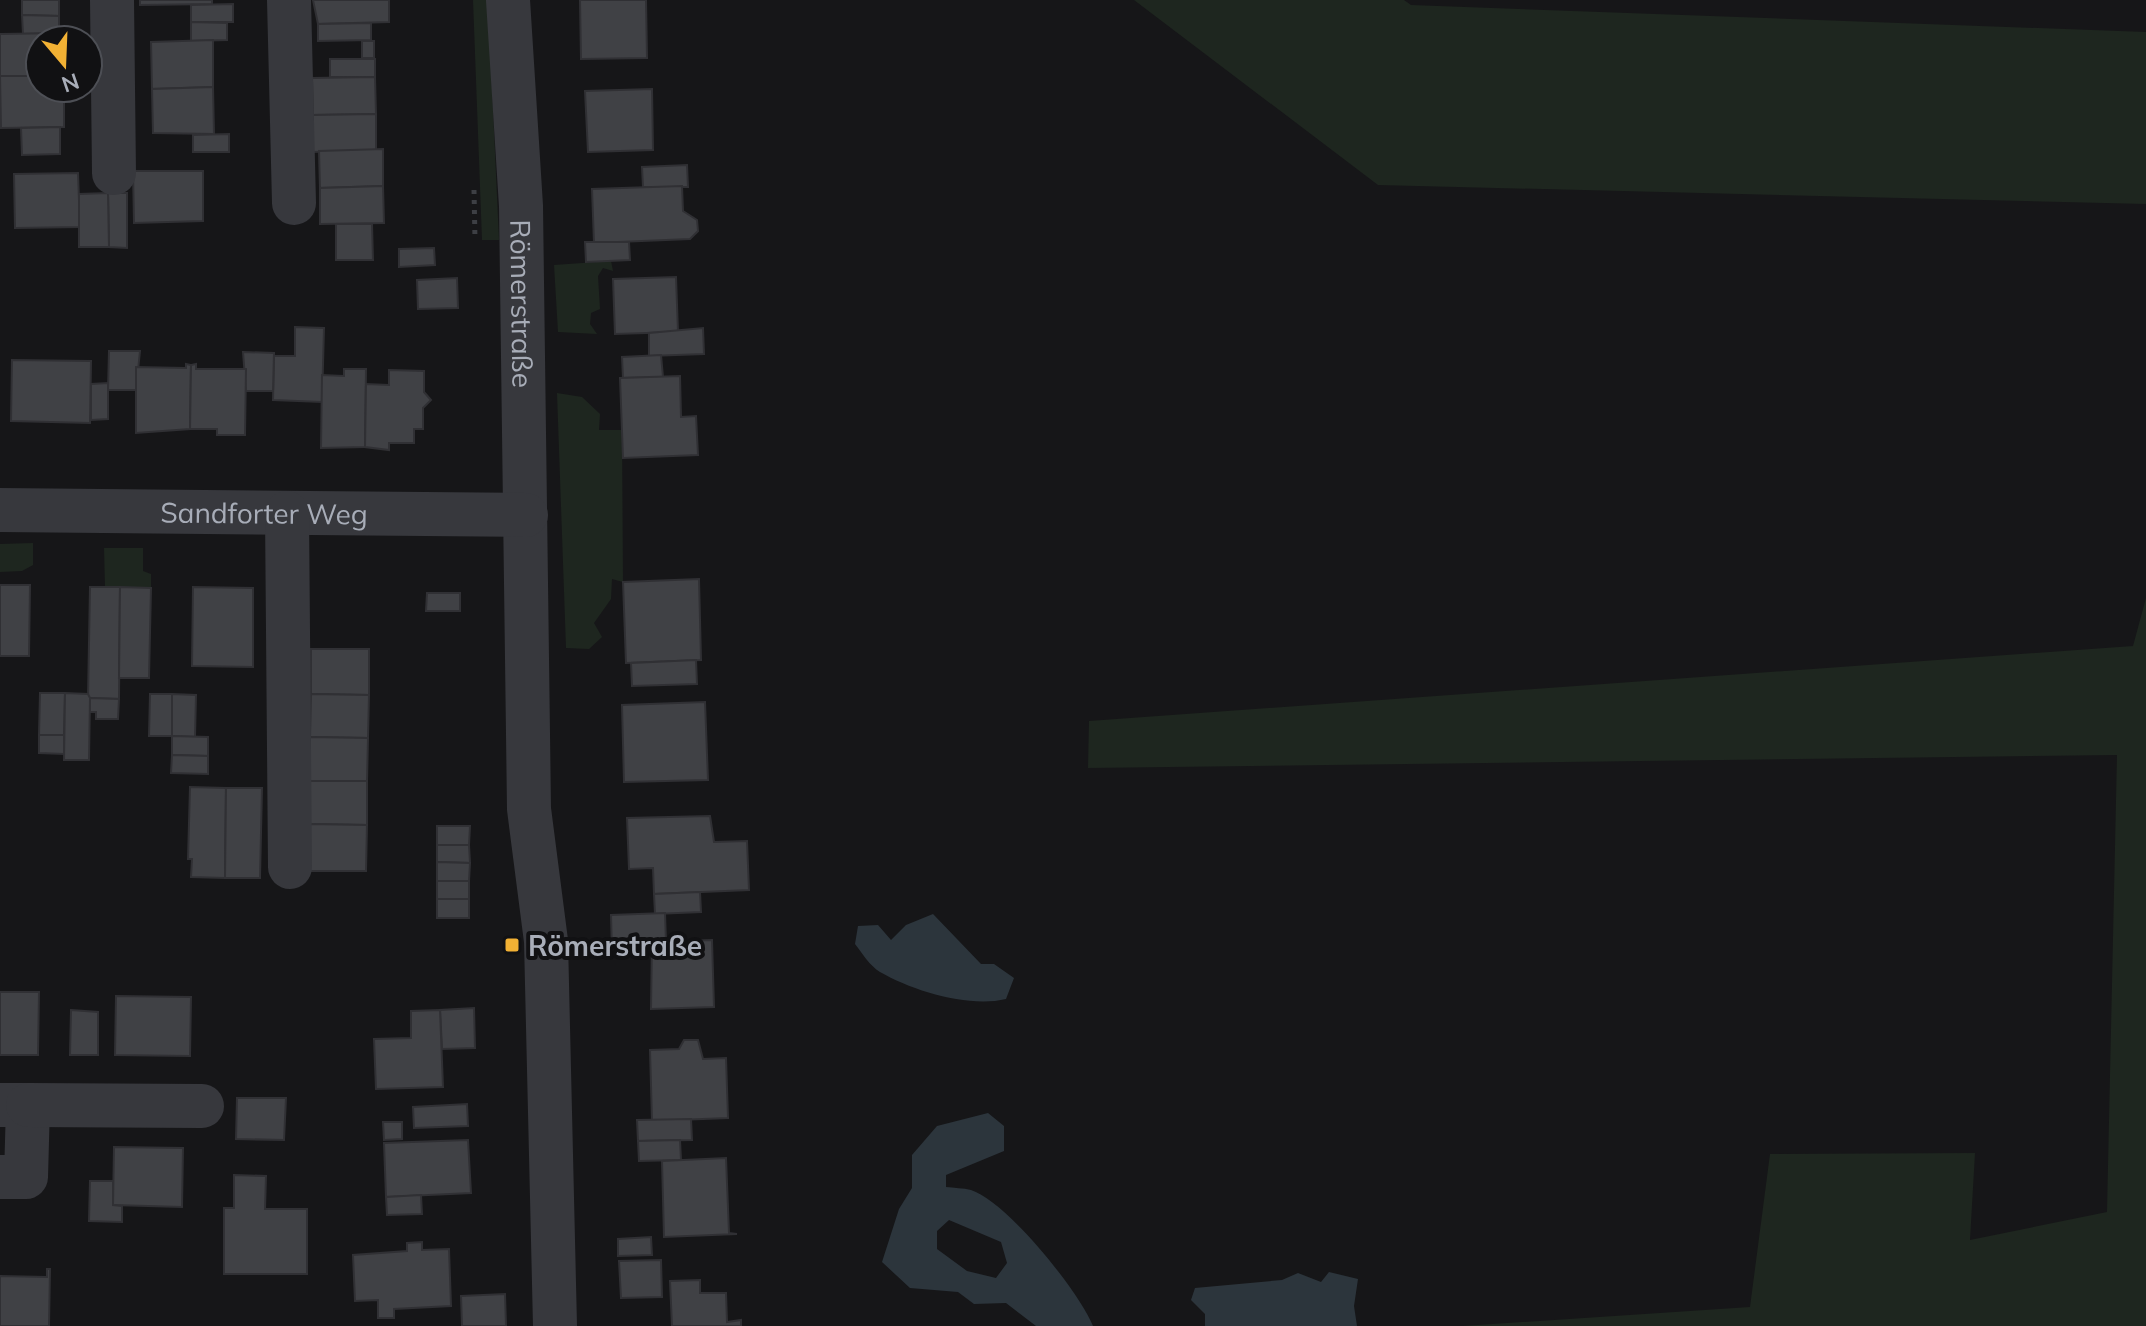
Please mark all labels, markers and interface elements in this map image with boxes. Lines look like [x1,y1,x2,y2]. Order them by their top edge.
north arrow [24,24,104,104]
text: N [58,67,83,99]
street label: Römerstraße [504,219,541,388]
street label: Sandforter Weg [160,494,368,531]
place label: Römerstraße [528,928,702,963]
marker: Römerstraße [503,936,521,954]

